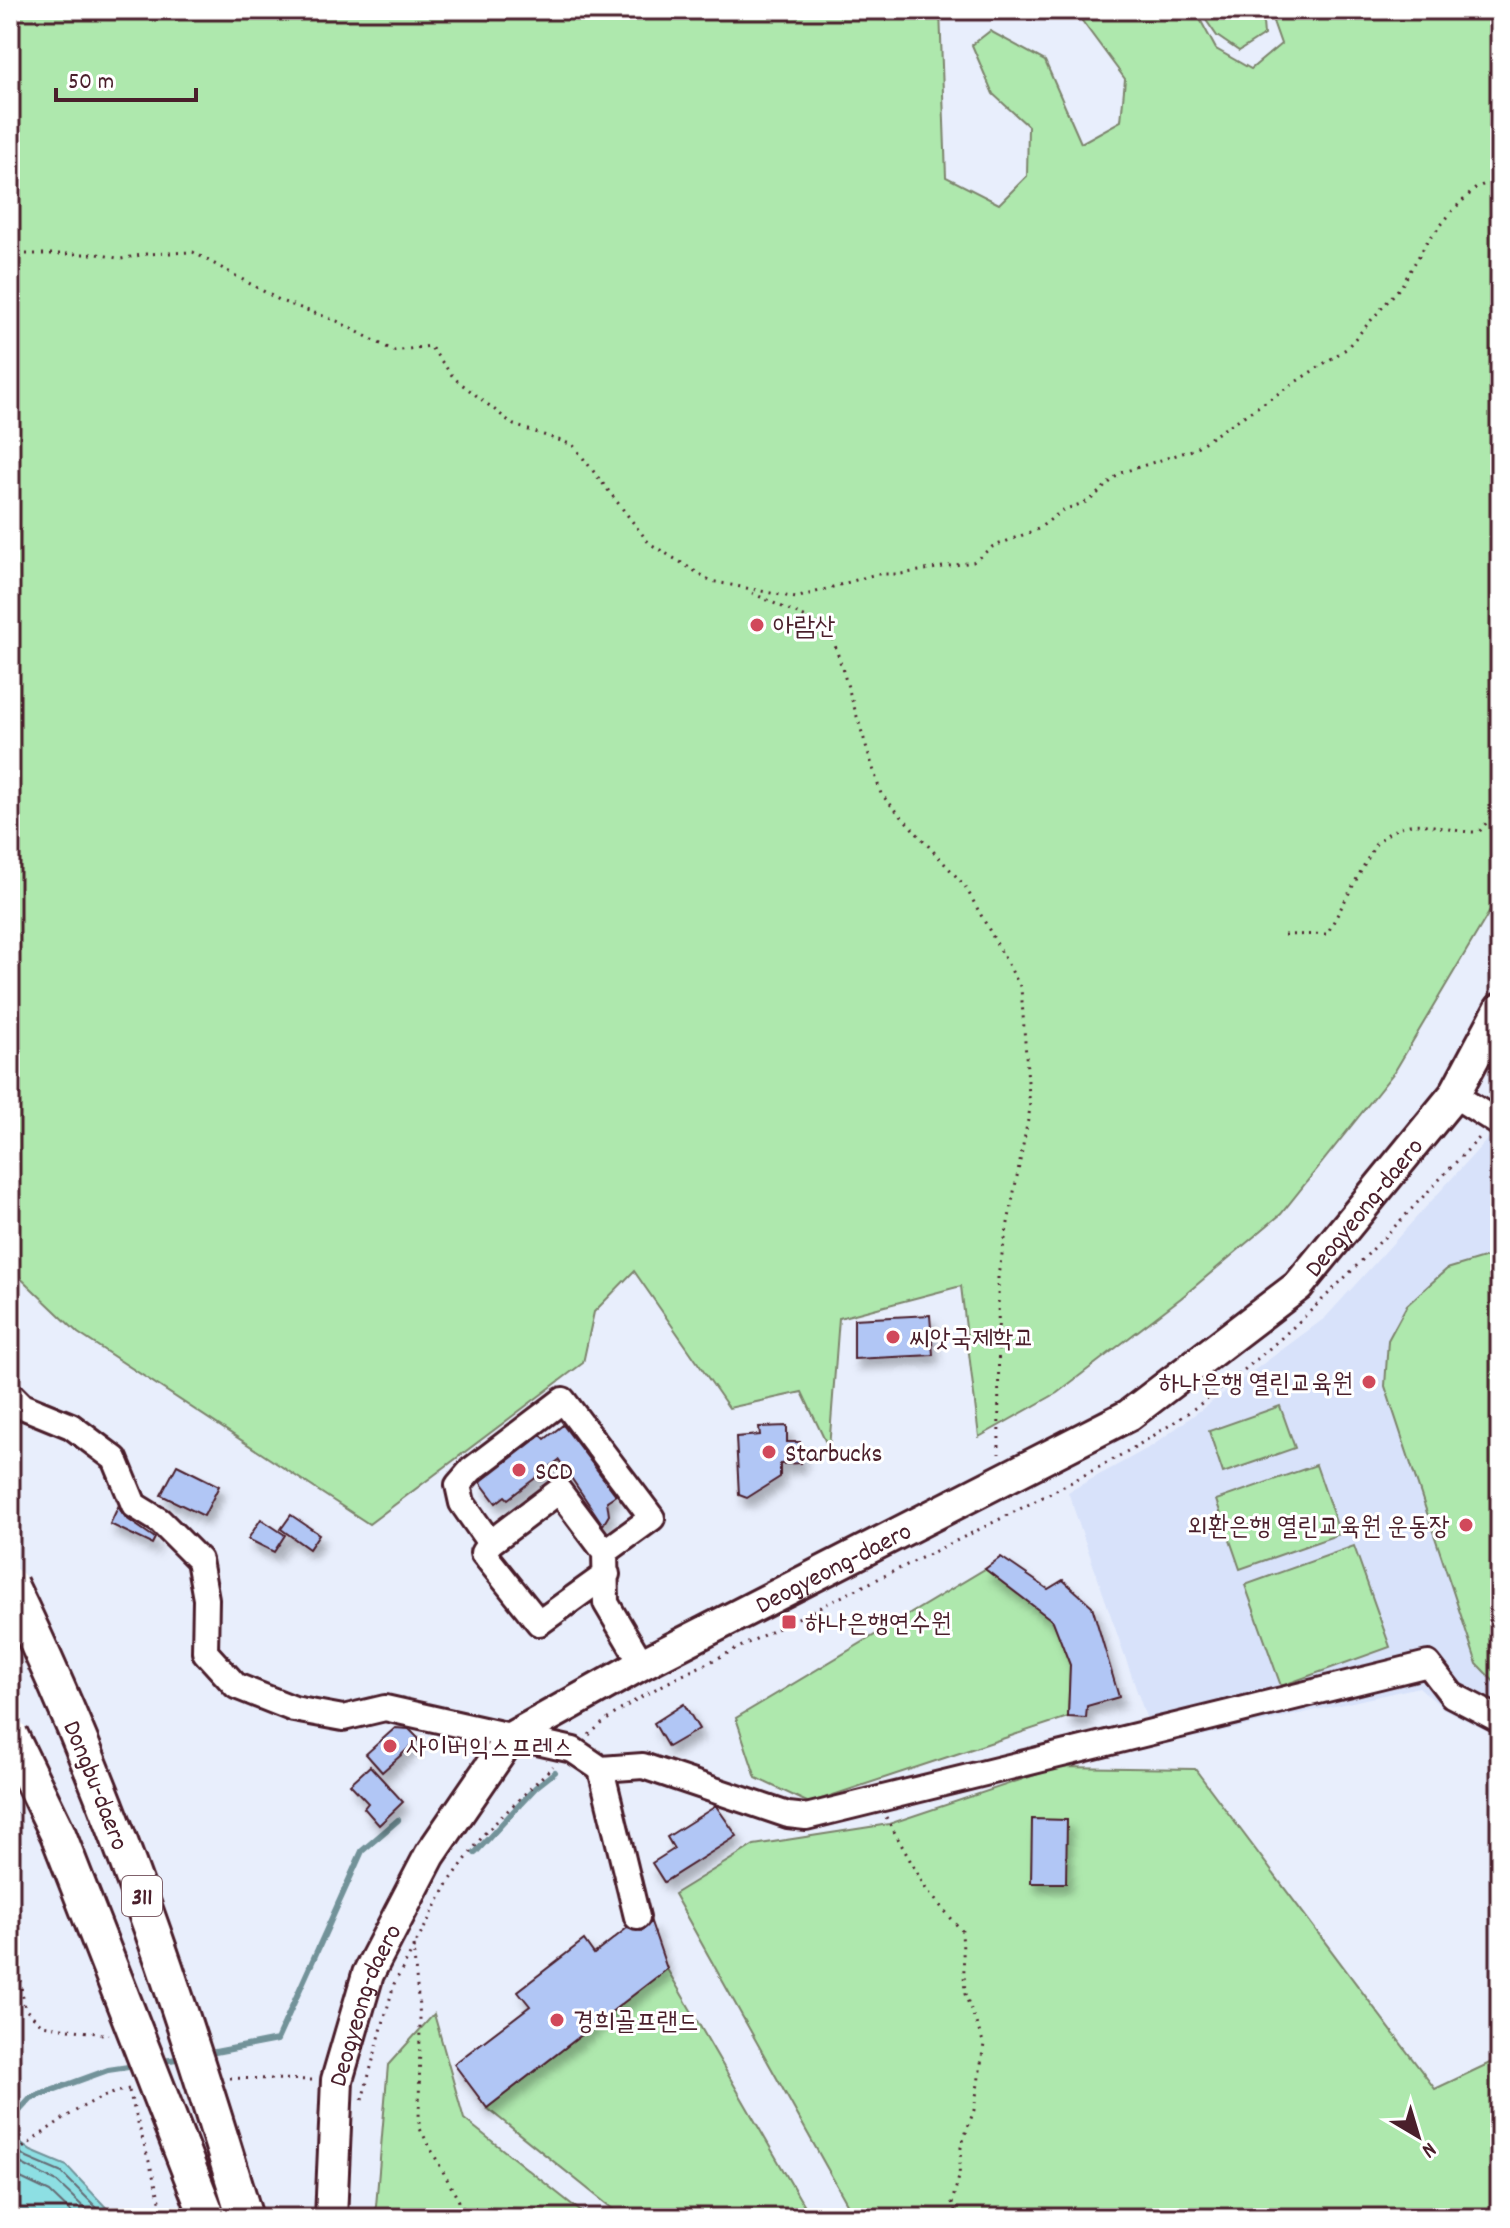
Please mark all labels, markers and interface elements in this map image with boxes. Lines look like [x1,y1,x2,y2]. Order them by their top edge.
scale bar [56,52,196,102]
text: 50 m [68,66,114,100]
place label: 아람산 [773,610,836,647]
marker: 아람산 [748,616,766,634]
street label: Deogyeong-daero [1297,1131,1434,1287]
place label: 씨앗국제학교 [909,1322,1035,1359]
marker: 씨앗국제학교 [884,1328,902,1346]
place label: 하나은행 열린교육원 [1159,1367,1353,1404]
marker: 하나은행 열린교육원 [1360,1373,1378,1391]
place label: Starbucks [785,1437,882,1474]
marker: Starbucks [760,1443,778,1461]
place label: SCD [535,1455,573,1492]
marker: SCD [510,1461,528,1479]
place label: 외환은행 열린교육원 운동장 [1187,1510,1450,1547]
street label: Deogyeong-daero [750,1514,919,1625]
marker: 외환은행 열린교육원 운동장 [1457,1516,1475,1534]
place label: 하나은행연수원 [805,1607,951,1644]
marker: 하나은행연수원 [780,1613,798,1631]
street label: Dongbu-daero [52,1715,136,1856]
place label: 사이버익스프레스 [406,1731,573,1768]
marker: 사이버익스프레스 [381,1737,399,1755]
road number: 311 [122,1876,162,1916]
street label: Deogyeong-daero [321,1918,413,2091]
place label: 경희골프랜드 [573,2005,699,2042]
marker: 경희골프랜드 [548,2011,566,2029]
north arrow [1378,2096,1458,2176]
text: N [1414,2133,1442,2165]

